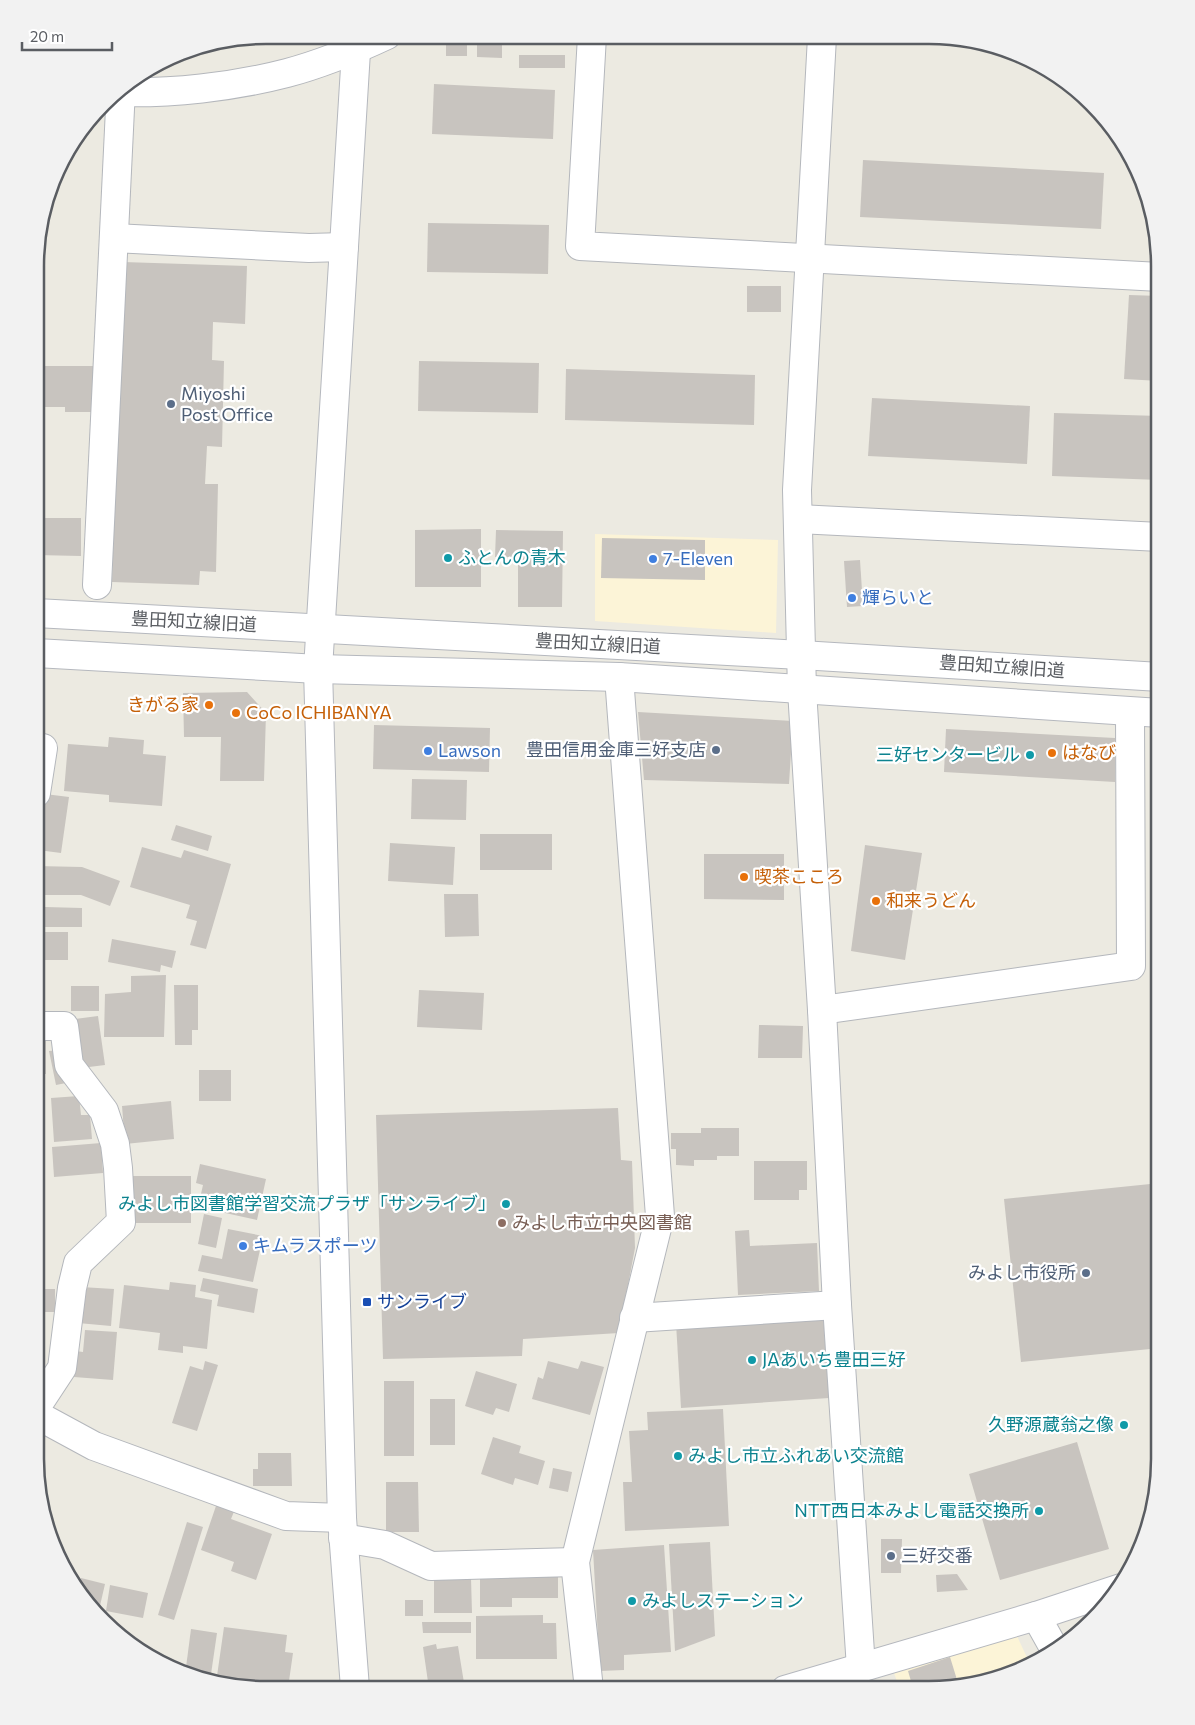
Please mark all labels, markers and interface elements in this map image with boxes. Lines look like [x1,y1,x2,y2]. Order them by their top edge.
scale bar [22,20,112,52]
text: 20 m [30,27,64,45]
place label: Miyoshi Post Office [181,382,273,425]
marker: Miyoshi Post Office [165,398,177,410]
place label: ふとんの青木 [458,546,566,568]
place label: 7-Eleven [663,547,733,569]
marker: ふとんの青木 [442,552,454,564]
marker: 7-Eleven [647,553,659,565]
place label: 輝らいと [862,586,934,608]
marker: 輝らいと [846,592,858,604]
street label: 豊田知立線旧道 [131,607,258,635]
street label: 豊田知立線旧道 [535,629,662,657]
street label: 豊田知立線旧道 [938,651,1066,681]
place label: きがる家 [127,693,199,715]
marker: きがる家 [203,699,215,711]
place label: CoCo ICHIBANYA [246,701,392,723]
marker: CoCo ICHIBANYA [230,707,242,719]
place label: 豊田信用金庫三好支店 [526,738,706,760]
place label: Lawson [438,739,501,761]
place label: はなび [1062,741,1116,763]
place label: 三好センタービル [876,743,1020,765]
marker: 豊田信用金庫三好支店 [710,744,722,756]
marker: Lawson [422,745,434,757]
marker: はなび [1046,747,1058,759]
marker: 三好センタービル [1024,749,1036,761]
place label: 喫茶こころ [754,865,844,887]
marker: 喫茶こころ [738,871,750,883]
place label: 和来うどん [886,889,976,911]
marker: 和来うどん [870,895,882,907]
place label: みよし市図書館学習交流プラザ「サンライブ」 [118,1192,496,1214]
marker: みよし市図書館学習交流プラザ「サンライブ」 [500,1198,512,1210]
place label: みよし市立中央図書館 [512,1211,692,1233]
marker: みよし市立中央図書館 [496,1217,508,1229]
place label: キムラスポーツ [253,1234,377,1256]
marker: キムラスポーツ [237,1240,249,1252]
place label: みよし市役所 [968,1261,1076,1283]
marker: みよし市役所 [1080,1267,1092,1279]
place label: サンライブ [377,1290,467,1312]
marker: サンライブ [361,1296,373,1308]
place label: JAあいち豊田三好 [762,1348,906,1370]
marker: JAあいち豊田三好 [746,1354,758,1366]
place label: 久野源蔵翁之像 [988,1413,1114,1435]
marker: 久野源蔵翁之像 [1118,1419,1130,1431]
place label: みよし市立ふれあい交流館 [688,1444,904,1466]
marker: みよし市立ふれあい交流館 [672,1450,684,1462]
place label: NTT西日本みよし電話交換所 [794,1499,1029,1521]
marker: NTT西日本みよし電話交換所 [1033,1505,1045,1517]
place label: 三好交番 [901,1544,973,1566]
marker: 三好交番 [885,1550,897,1562]
place label: みよしステーション [642,1589,804,1611]
marker: みよしステーション [626,1595,638,1607]

